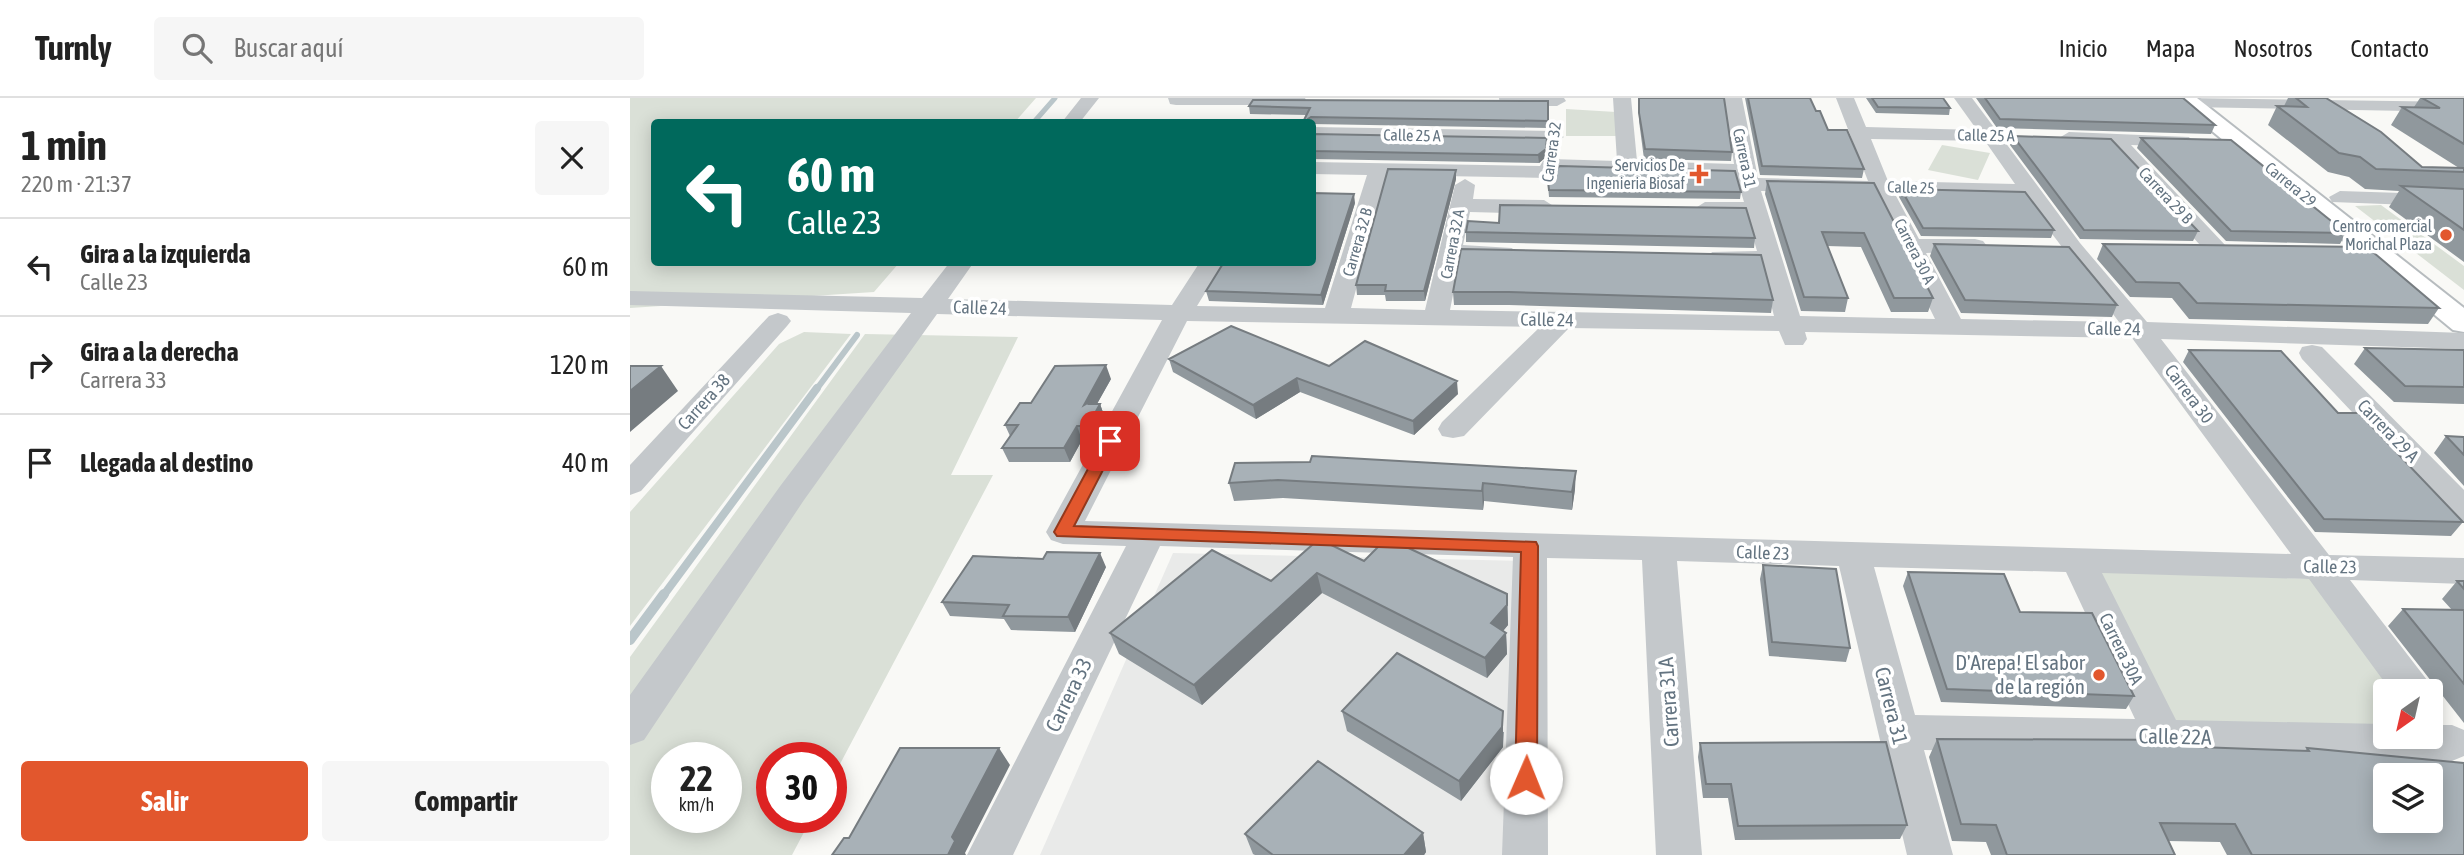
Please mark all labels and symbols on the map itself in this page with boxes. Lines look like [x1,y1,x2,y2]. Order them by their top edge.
street label: Carrera 32 [1538,121,1564,183]
street label: Calle 25 A [1383,125,1441,145]
street label: Calle 25 A [1957,125,2015,145]
street label: Carrera 31 [1730,127,1760,189]
place label: Servicios De Ingenieria Biosaf [1586,156,1686,193]
street label: Carrera 29 [2262,158,2320,210]
street label: Carrera 29 B [2135,163,2197,227]
marker: Servicios De Ingenieria Biosaf [1691,166,1707,182]
street label: Calle 25 [1887,177,1935,197]
street label: Carrera 32 B [1339,205,1375,278]
street label: Carrera 32 A [1436,208,1468,280]
street label: Carrera 30 A [1891,216,1939,287]
place label: Centro comercial Morichal Plaza [2333,217,2433,253]
marker: Centro comercial Morichal Plaza [2438,227,2454,243]
street label: Calle 24 [953,296,1007,319]
street label: Calle 24 [1520,309,1574,330]
street label: Calle 24 [2087,318,2141,339]
street label: Carrera 30 [2161,360,2218,427]
street label: Carrera 38 [673,369,734,434]
street label: Carrera 29 A [2353,395,2424,467]
pin [1080,411,1140,471]
street label: Calle 23 [1736,541,1790,564]
street label: Calle 23 [2303,556,2357,577]
street label: Carrera 30A [2095,610,2148,688]
place label: D'Arepa! El sabor de la región [1955,650,2086,698]
street label: Carrera 33 [1040,654,1096,735]
street label: Carrera 31A [1653,656,1683,748]
street label: Carrera 31 [1871,664,1913,747]
marker: D'Arepa! El sabor de la región [2091,667,2107,683]
north arrow [2373,679,2443,749]
street label: Calle 22A [2139,723,2212,749]
position arrow [1489,741,1563,815]
speed limit sign: 30 [756,742,847,833]

